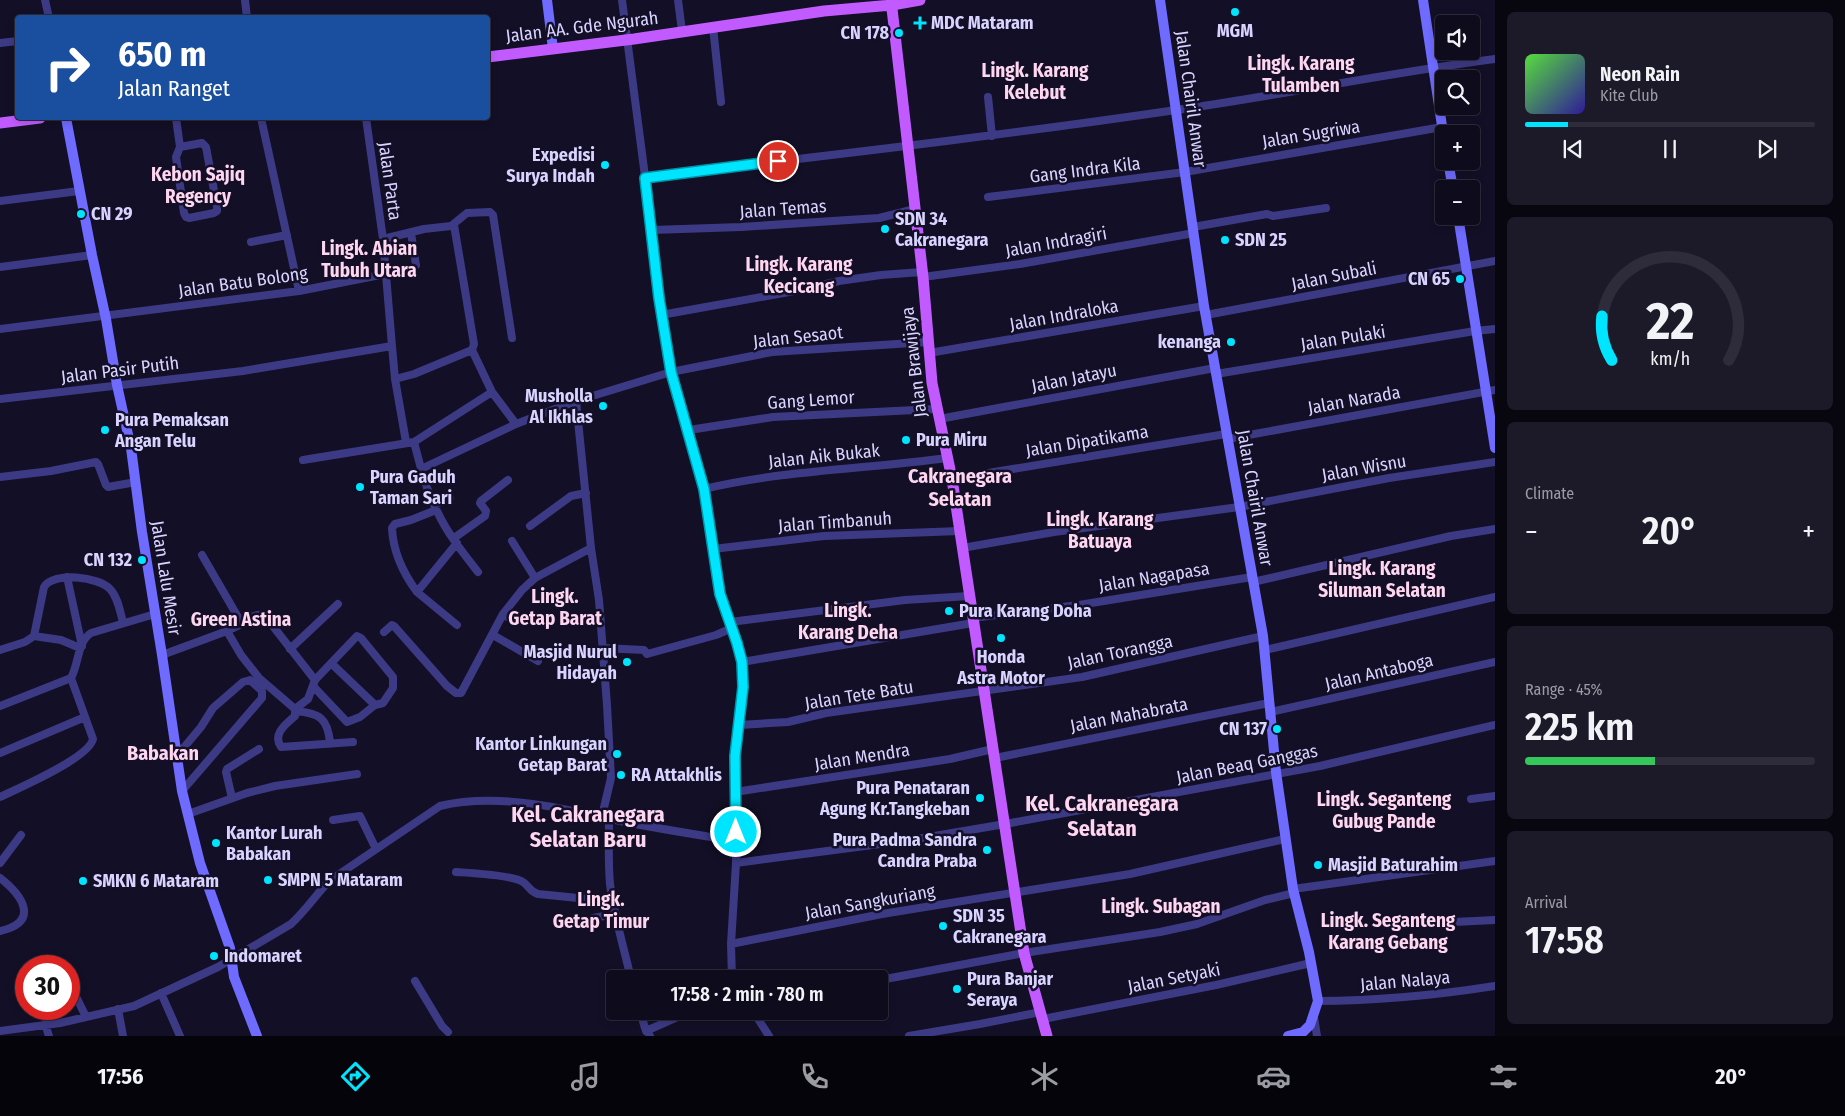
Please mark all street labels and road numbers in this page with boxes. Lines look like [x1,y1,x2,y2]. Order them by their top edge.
street label: Jalan AA. Gde Ngurah [504,7,660,47]
street label: Jalan Chairil Anwar [1171,29,1212,170]
street label: Jalan Sugriwa [1261,115,1362,153]
street label: Jalan Parta [374,140,406,222]
street label: Gang Indra Kila [1028,152,1142,188]
street label: Jalan Temas [739,195,828,223]
street label: Jalan Indragiri [1003,222,1109,262]
street label: Jalan Subali [1289,257,1379,295]
street label: Jalan Batu Bolong [177,262,310,302]
street label: Jalan Indraloka [1008,295,1120,335]
street label: Jalan Brawijaya [896,305,932,418]
street label: Jalan Pulaki [1299,320,1387,356]
street label: Jalan Sesaot [752,321,844,353]
street label: Jalan Pasir Putih [60,352,180,388]
street label: Jalan Jatayu [1030,359,1118,397]
street label: Jalan Narada [1306,381,1402,419]
street label: Gang Lemor [767,386,856,414]
street label: Jalan Dipatikama [1024,420,1150,462]
street label: Jalan Chairil Anwar [1232,428,1278,569]
street label: Jalan Aik Bukak [767,439,881,473]
street label: Jalan Wisnu [1320,450,1408,486]
street label: Jalan Timbanuh [777,507,893,537]
street label: Jalan Lalu Mesir [146,519,186,638]
street label: Jalan Nagapasa [1097,557,1211,597]
street label: Jalan Torangga [1065,630,1175,674]
street label: Jalan Antaboga [1323,649,1435,695]
street label: Jalan Tete Batu [803,676,915,714]
street label: Jalan Mahabrata [1068,693,1190,737]
street label: Jalan Mendra [813,739,911,775]
street label: Jalan Beaq Ganggas [1174,739,1320,788]
street label: Jalan Sangkuriang [803,880,937,924]
street label: Jalan Setyaki [1126,958,1222,998]
street label: Jalan Nalaya [1359,966,1451,996]

